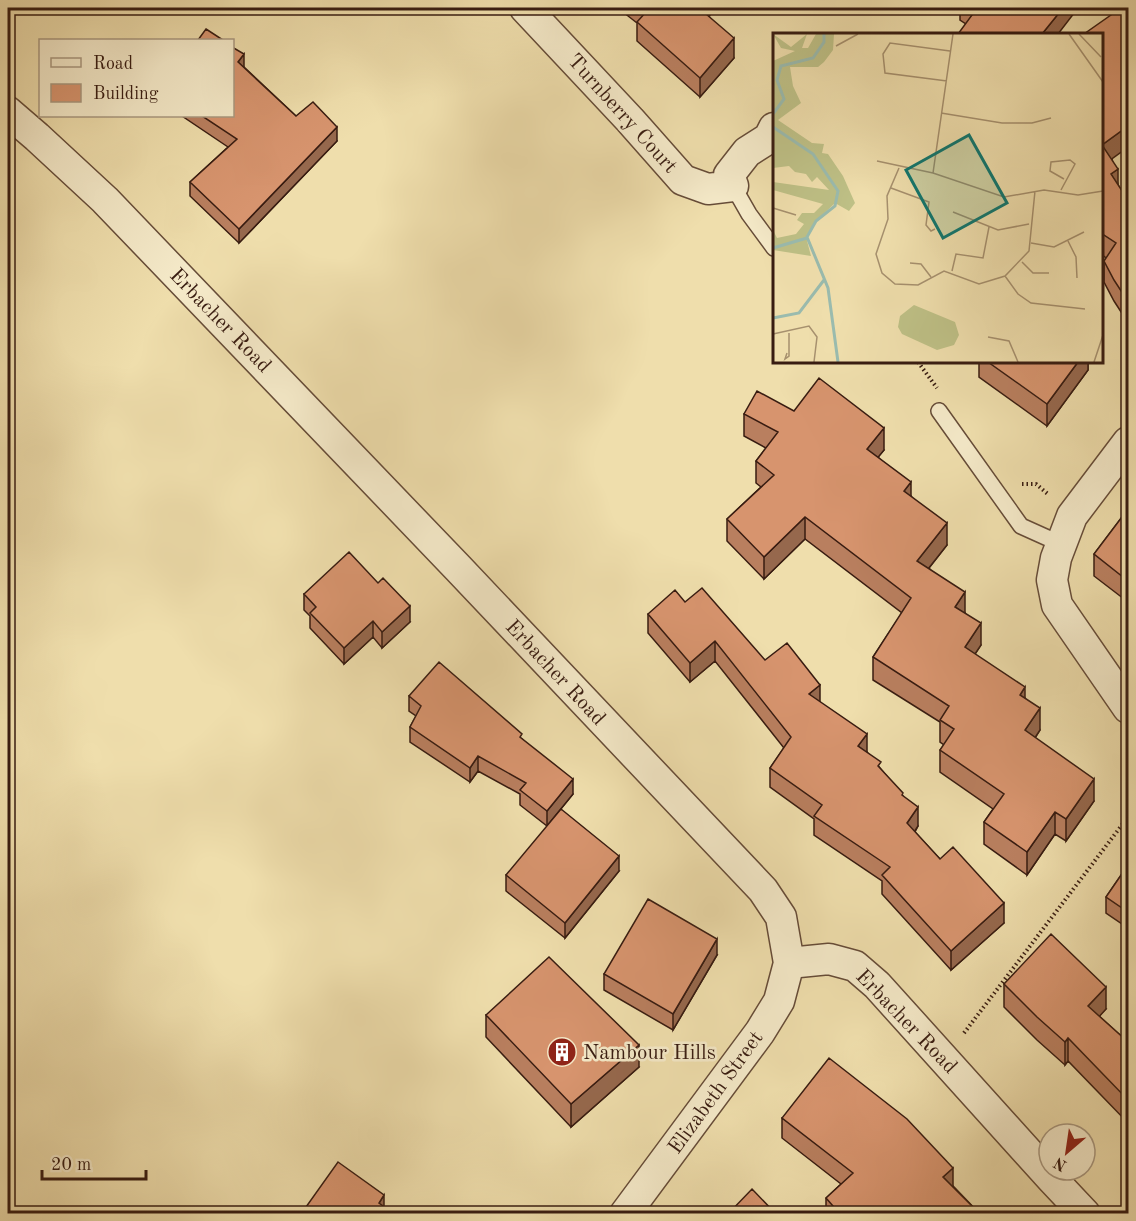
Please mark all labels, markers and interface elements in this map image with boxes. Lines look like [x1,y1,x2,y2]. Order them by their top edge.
inset map [773,33,1103,363]
legend [39,39,234,117]
street label: Turnberry Court [563,50,681,178]
text: Road [93,55,133,73]
text: Building [93,85,159,103]
street label: Erbacher Road [165,265,275,377]
street label: Erbacher Road [501,616,609,730]
street label: Erbacher Road [851,966,961,1078]
street label: Elizabeth Street [665,1028,768,1158]
building icon: Nambour Hills [546,1036,578,1068]
place label: Nambour Hills [583,1043,716,1064]
north arrow [1037,1122,1097,1182]
scale bar [42,1143,146,1181]
text: N [1051,1153,1070,1173]
text: 20 m [51,1156,91,1174]

